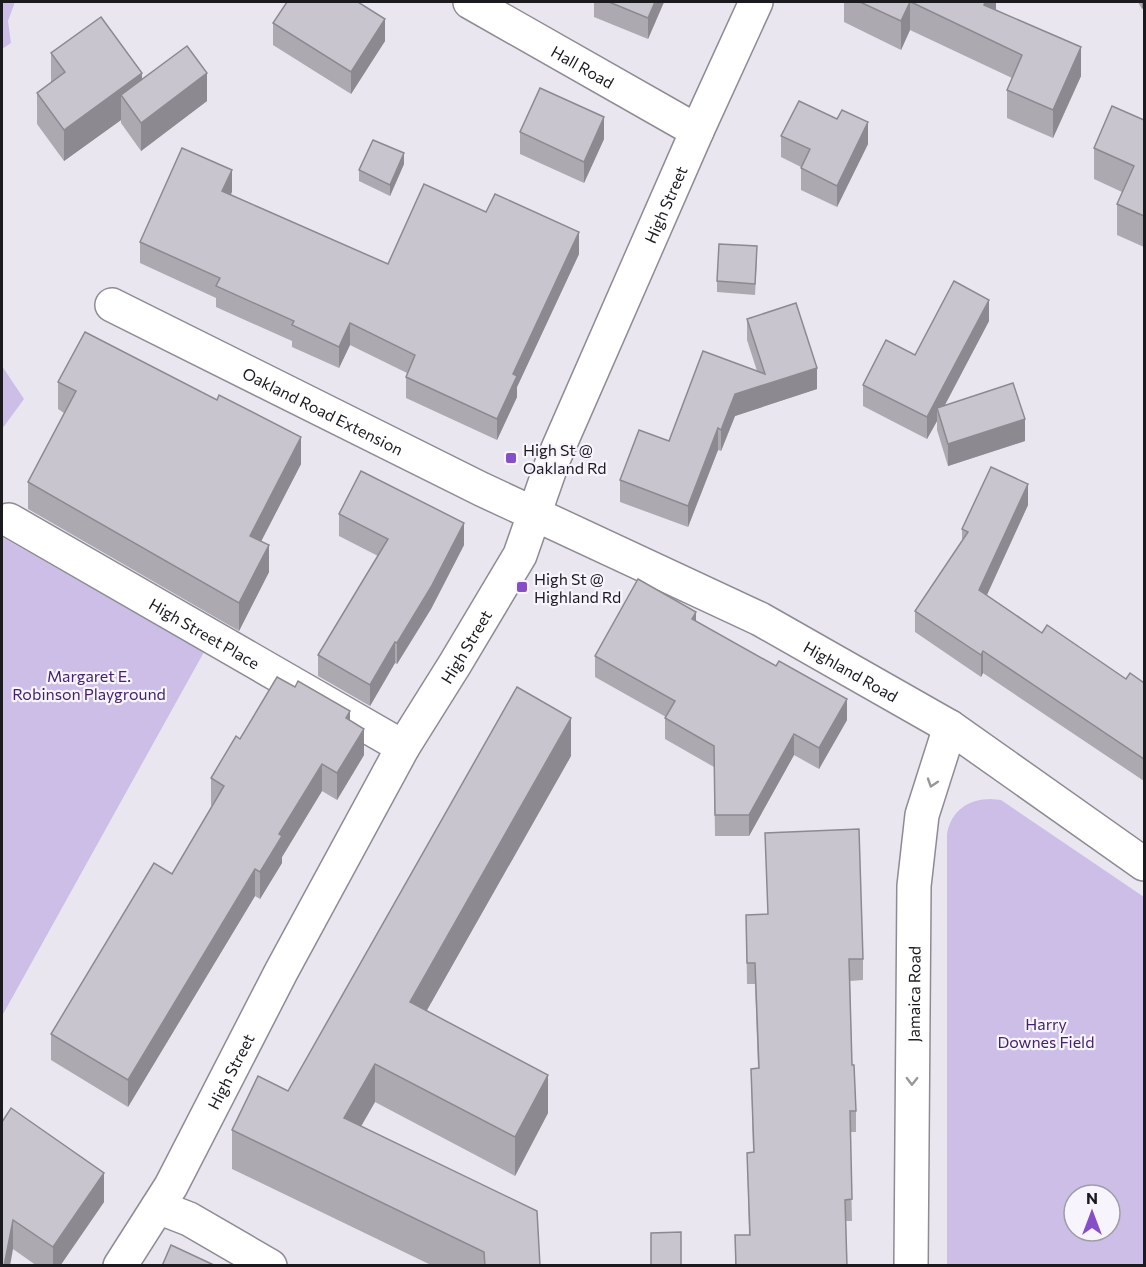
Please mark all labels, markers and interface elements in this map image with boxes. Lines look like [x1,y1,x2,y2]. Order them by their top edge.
street label: Hall Road [548,41,618,92]
street label: High Street [640,162,690,246]
street label: Oakland Road Extension [240,362,407,458]
place label: High St @ Oakland Rd [523,440,606,477]
marker: High St @ Oakland Rd [504,451,518,465]
place label: High St @ Highland Rd [534,569,621,606]
marker: High St @ Highland Rd [515,580,529,594]
street label: High Street Place [146,594,263,672]
street label: High Street [436,606,495,686]
street label: Highland Road [801,637,902,705]
park label: Margaret E. Robinson Playground [12,666,166,703]
one-way arrow [927,777,939,788]
street label: Jamaica Road [903,946,923,1042]
park label: Harry Downes Field [998,1014,1094,1051]
street label: High Street [203,1030,257,1112]
one-way arrow [906,1076,919,1085]
north arrow [1062,1183,1122,1243]
text: N [1086,1188,1098,1207]

